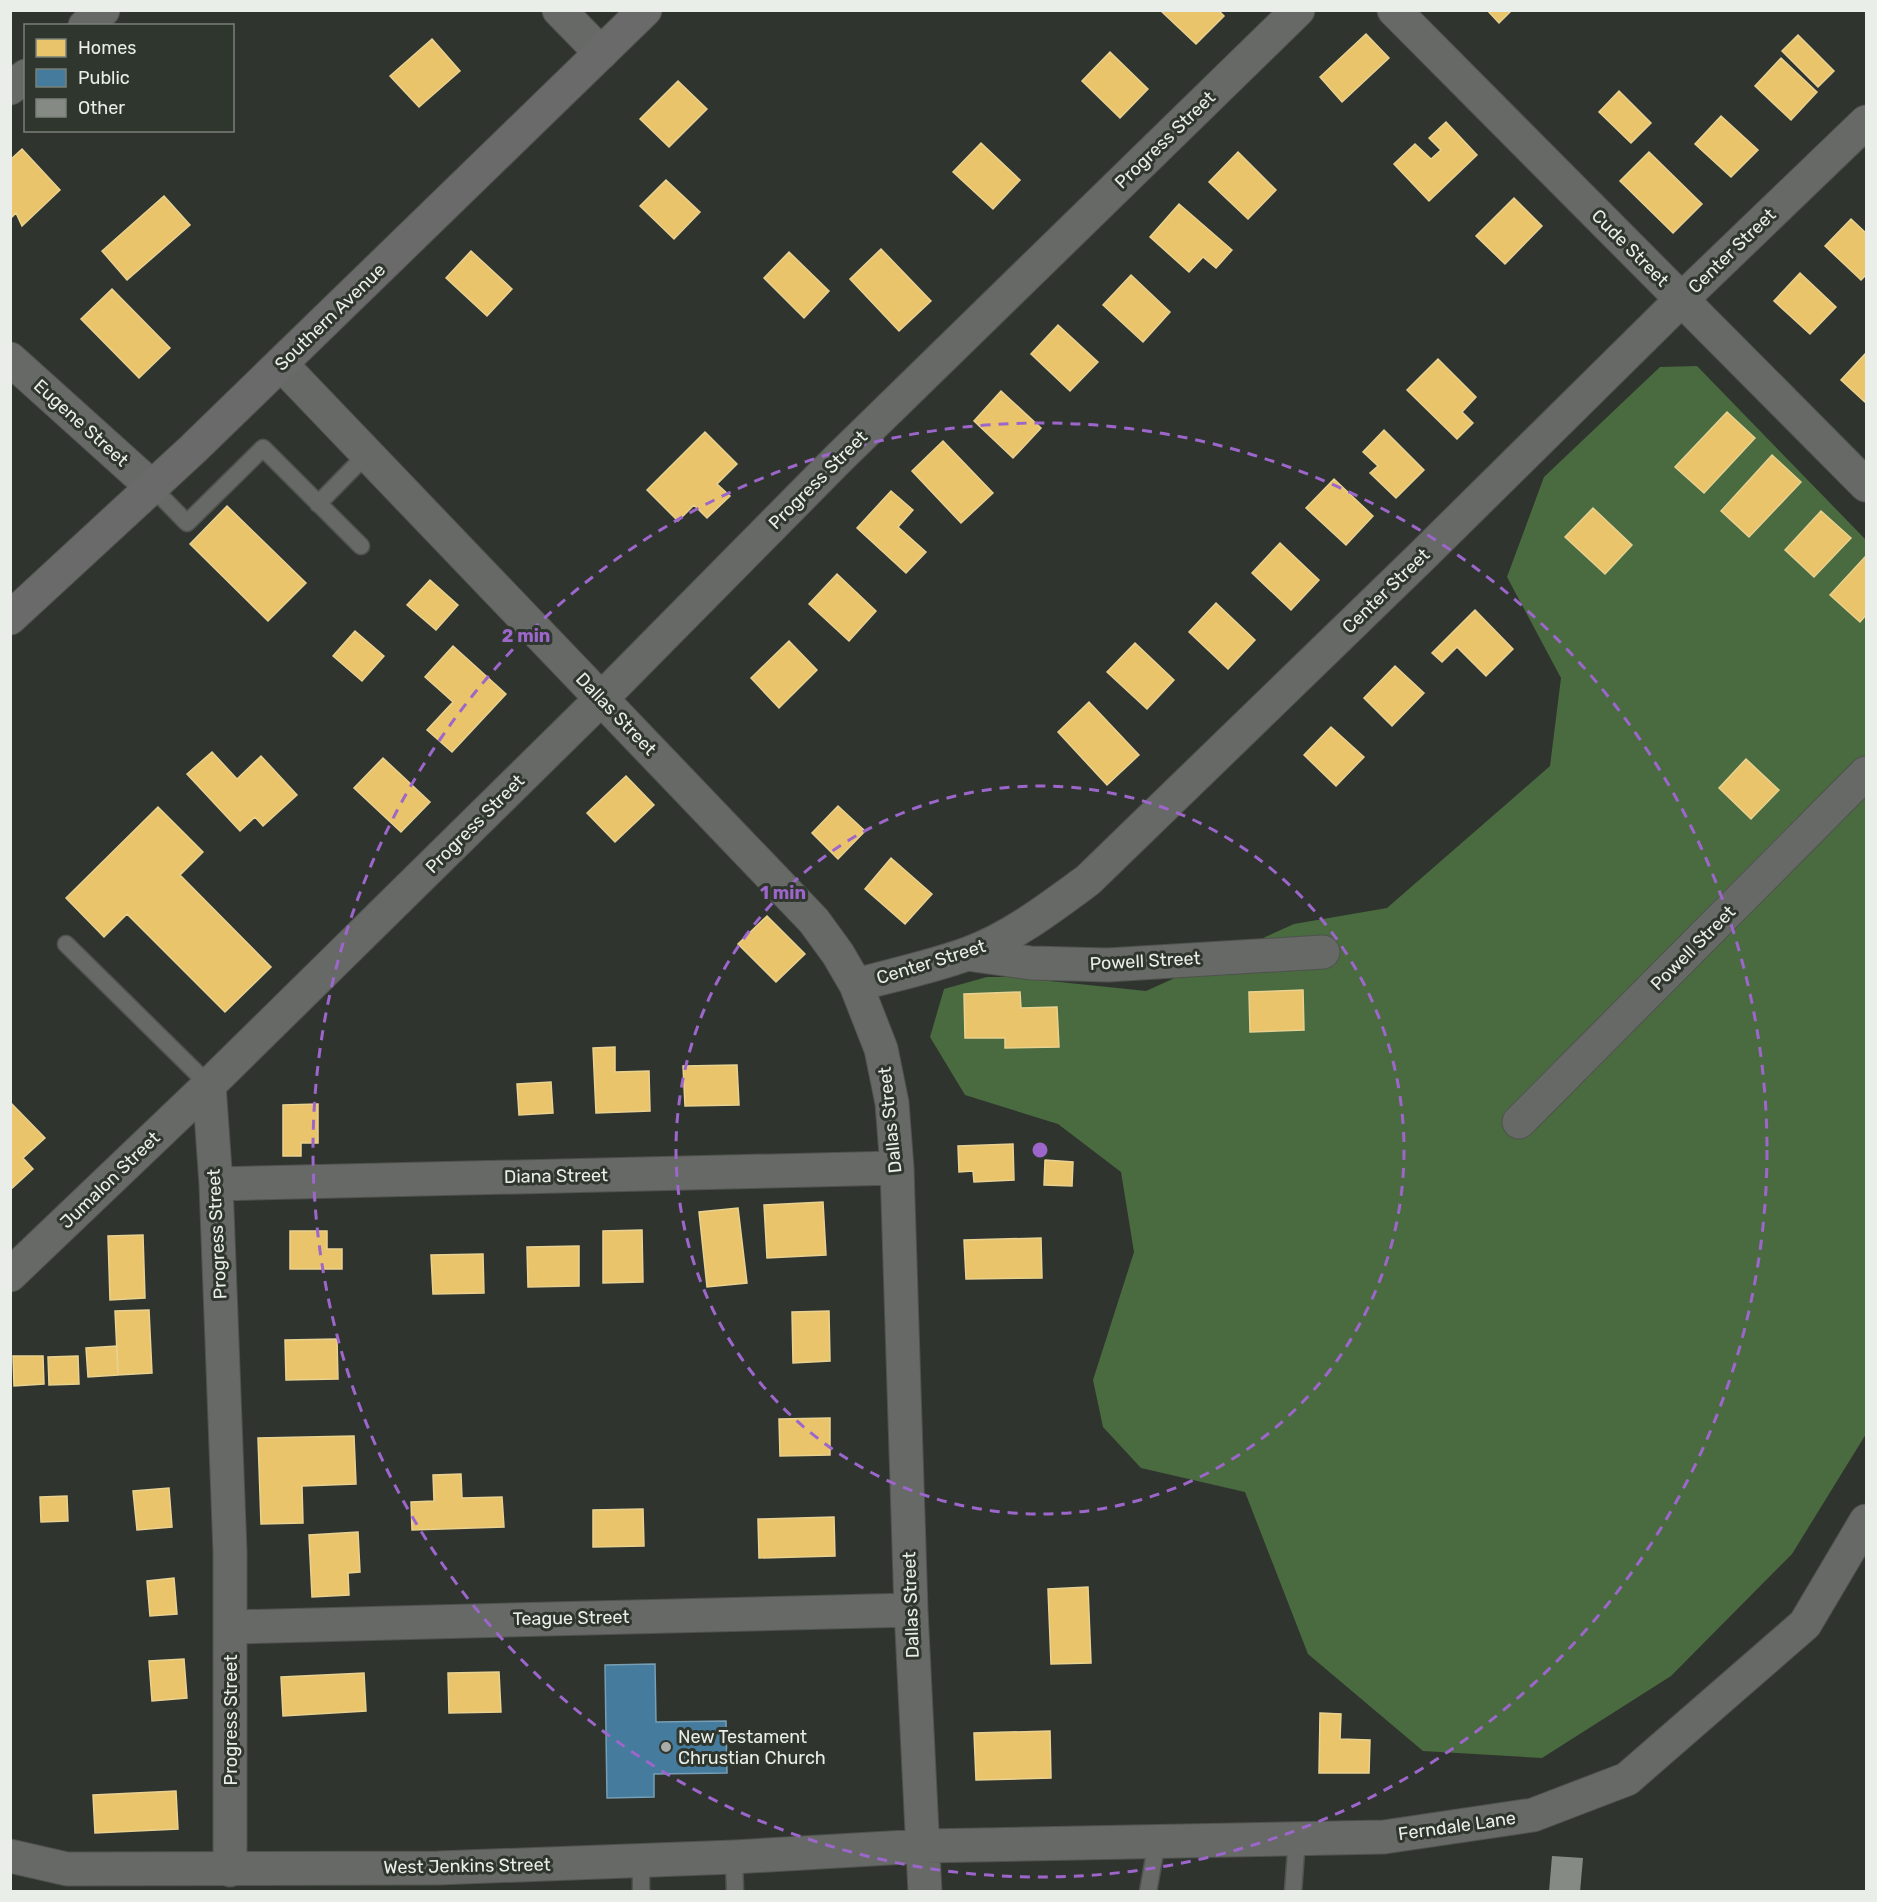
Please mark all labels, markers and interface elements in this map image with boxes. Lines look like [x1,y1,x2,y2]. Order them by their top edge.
legend [24,24,234,132]
text: Homes [78,37,136,59]
text: Public [78,67,130,89]
street label: Progress Street [1110,87,1220,193]
text: Other [78,97,125,119]
street label: Center Street [1684,204,1780,298]
street label: Cude Street [1587,205,1673,291]
street label: Southern Avenue [270,259,390,375]
street label: Eugene Street [29,375,133,471]
street label: Progress Street [764,426,872,534]
street label: Center Street [1338,544,1434,638]
text: 2 min [502,625,550,647]
street label: Dallas Street [571,668,661,760]
street label: Progress Street [421,770,529,878]
text: 1 min [760,882,806,904]
street label: Powell Street [1646,901,1740,995]
street label: Center Street [874,935,988,989]
street label: Powell Street [1089,947,1201,975]
street label: Dallas Street [873,1066,907,1174]
street label: Jumalon Street [56,1127,164,1233]
centre of rings [1030,1140,1050,1160]
street label: Diana Street [504,1164,608,1188]
street label: Progress Street [203,1168,231,1300]
street label: Dallas Street [898,1551,924,1659]
street label: Teague Street [512,1606,630,1630]
street label: Progress Street [220,1655,242,1785]
place label: New Testament Chrustian Church [678,1726,826,1769]
marker: New Testament Chrustian Church [659,1740,673,1754]
street label: Ferndale Lane [1397,1807,1517,1845]
street label: West Jenkins Street [383,1854,551,1878]

